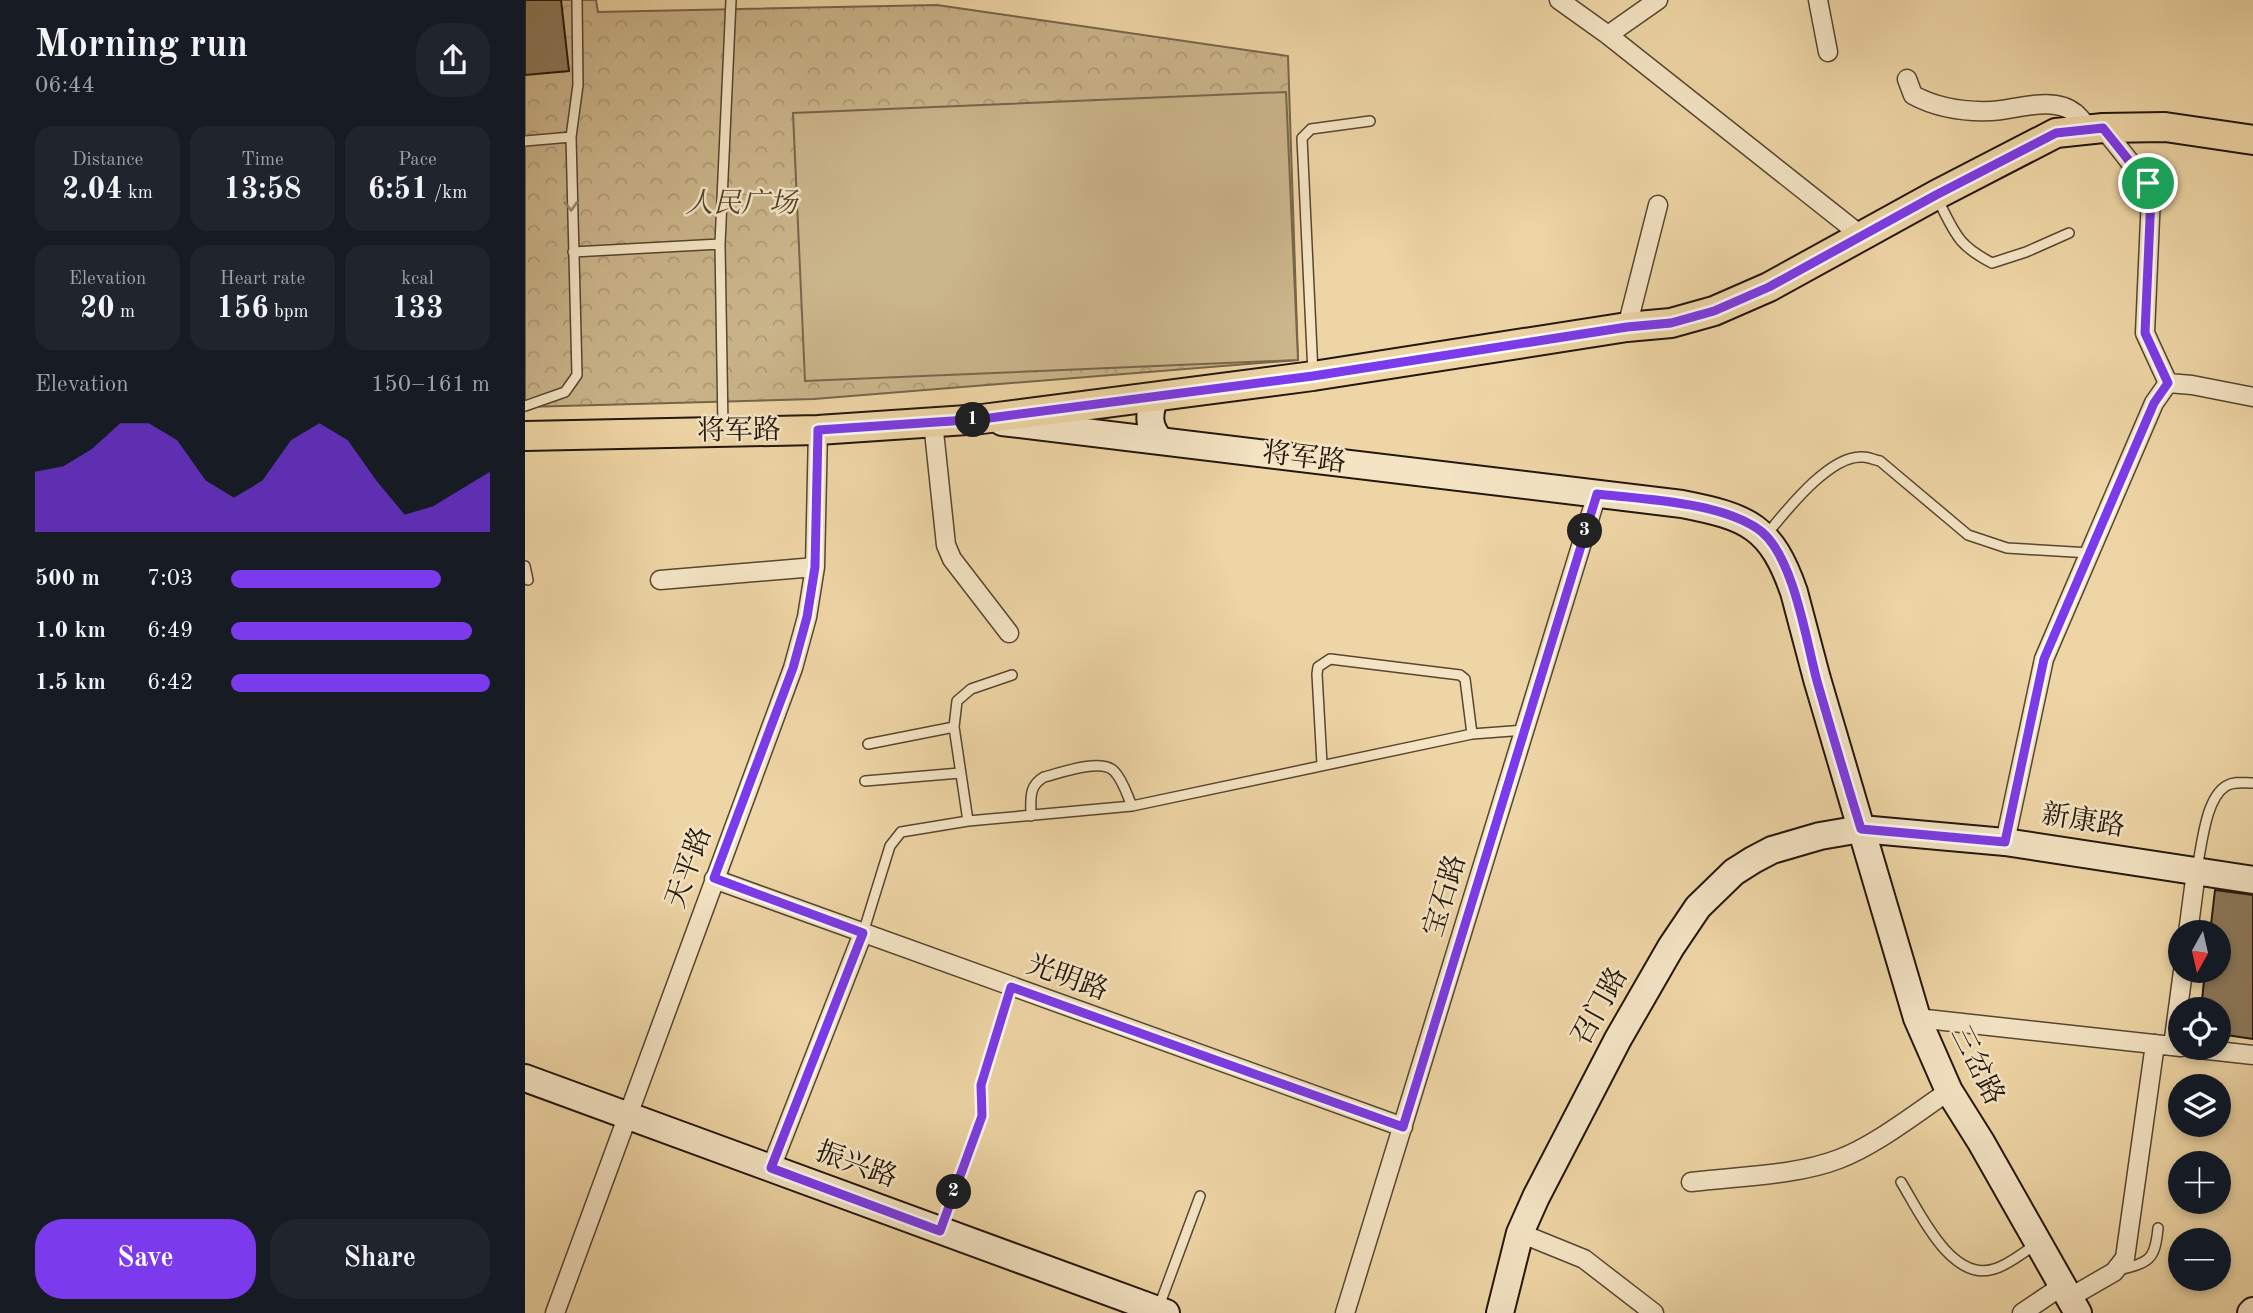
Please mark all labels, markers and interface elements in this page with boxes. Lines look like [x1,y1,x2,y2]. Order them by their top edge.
button: share [416,23,490,97]
text: Morning run [35,27,248,65]
text: 06:44 [35,74,95,97]
text: Distance [72,151,143,170]
text: Time [241,151,284,170]
text: Pace [398,151,437,170]
pin [2118,153,2178,213]
icon: arrive [2129,164,2167,202]
text: 2.04 [62,175,123,205]
text: 13:58 [224,175,302,205]
text: 6:51 [368,175,428,205]
text: km [123,184,153,203]
text: /km [428,184,467,203]
park label: 人民广场 [685,188,799,219]
one-way arrow [564,200,579,211]
text: Elevation [69,270,146,289]
text: Heart rate [220,270,305,289]
text: kcal [401,270,434,289]
text: 20 [80,294,115,324]
text: 156 [216,294,269,324]
text: 133 [391,294,444,324]
text: m [115,303,135,322]
text: bpm [269,303,309,322]
text: Elevation [35,373,129,396]
text: 150–161 m [371,373,490,396]
pin: 1 [955,402,991,438]
text: 1 [967,410,978,429]
street label: 将军路 [697,414,781,447]
street label: 将军路 [1261,437,1348,478]
pin: 3 [1567,514,1603,548]
text: 3 [1579,521,1590,540]
text: 500 m [35,567,100,590]
text: 7:03 [147,567,193,590]
text: 1.0 km [35,619,106,642]
text: 6:49 [147,619,193,642]
text: 1.5 km [35,671,106,694]
text: 6:42 [147,671,193,694]
street label: 新康路 [2039,799,2127,842]
street label: 天平路 [660,823,718,912]
street label: 宝石路 [1417,851,1472,940]
north arrow [2168,920,2231,984]
map controls [2168,920,2231,1291]
street label: 光明路 [1023,949,1112,1007]
street label: 召门路 [1566,962,1634,1051]
button: locate [2168,997,2231,1060]
street label: 三岔路 [1944,1021,2010,1110]
button: layers [2168,1074,2231,1137]
street label: 振兴路 [812,1136,901,1194]
button: + [2168,1151,2231,1214]
pin: 2 [937,1174,971,1210]
text: 2 [948,1182,959,1201]
button: Save [35,1219,256,1299]
button: Share [270,1219,490,1299]
button: − [2168,1228,2231,1291]

